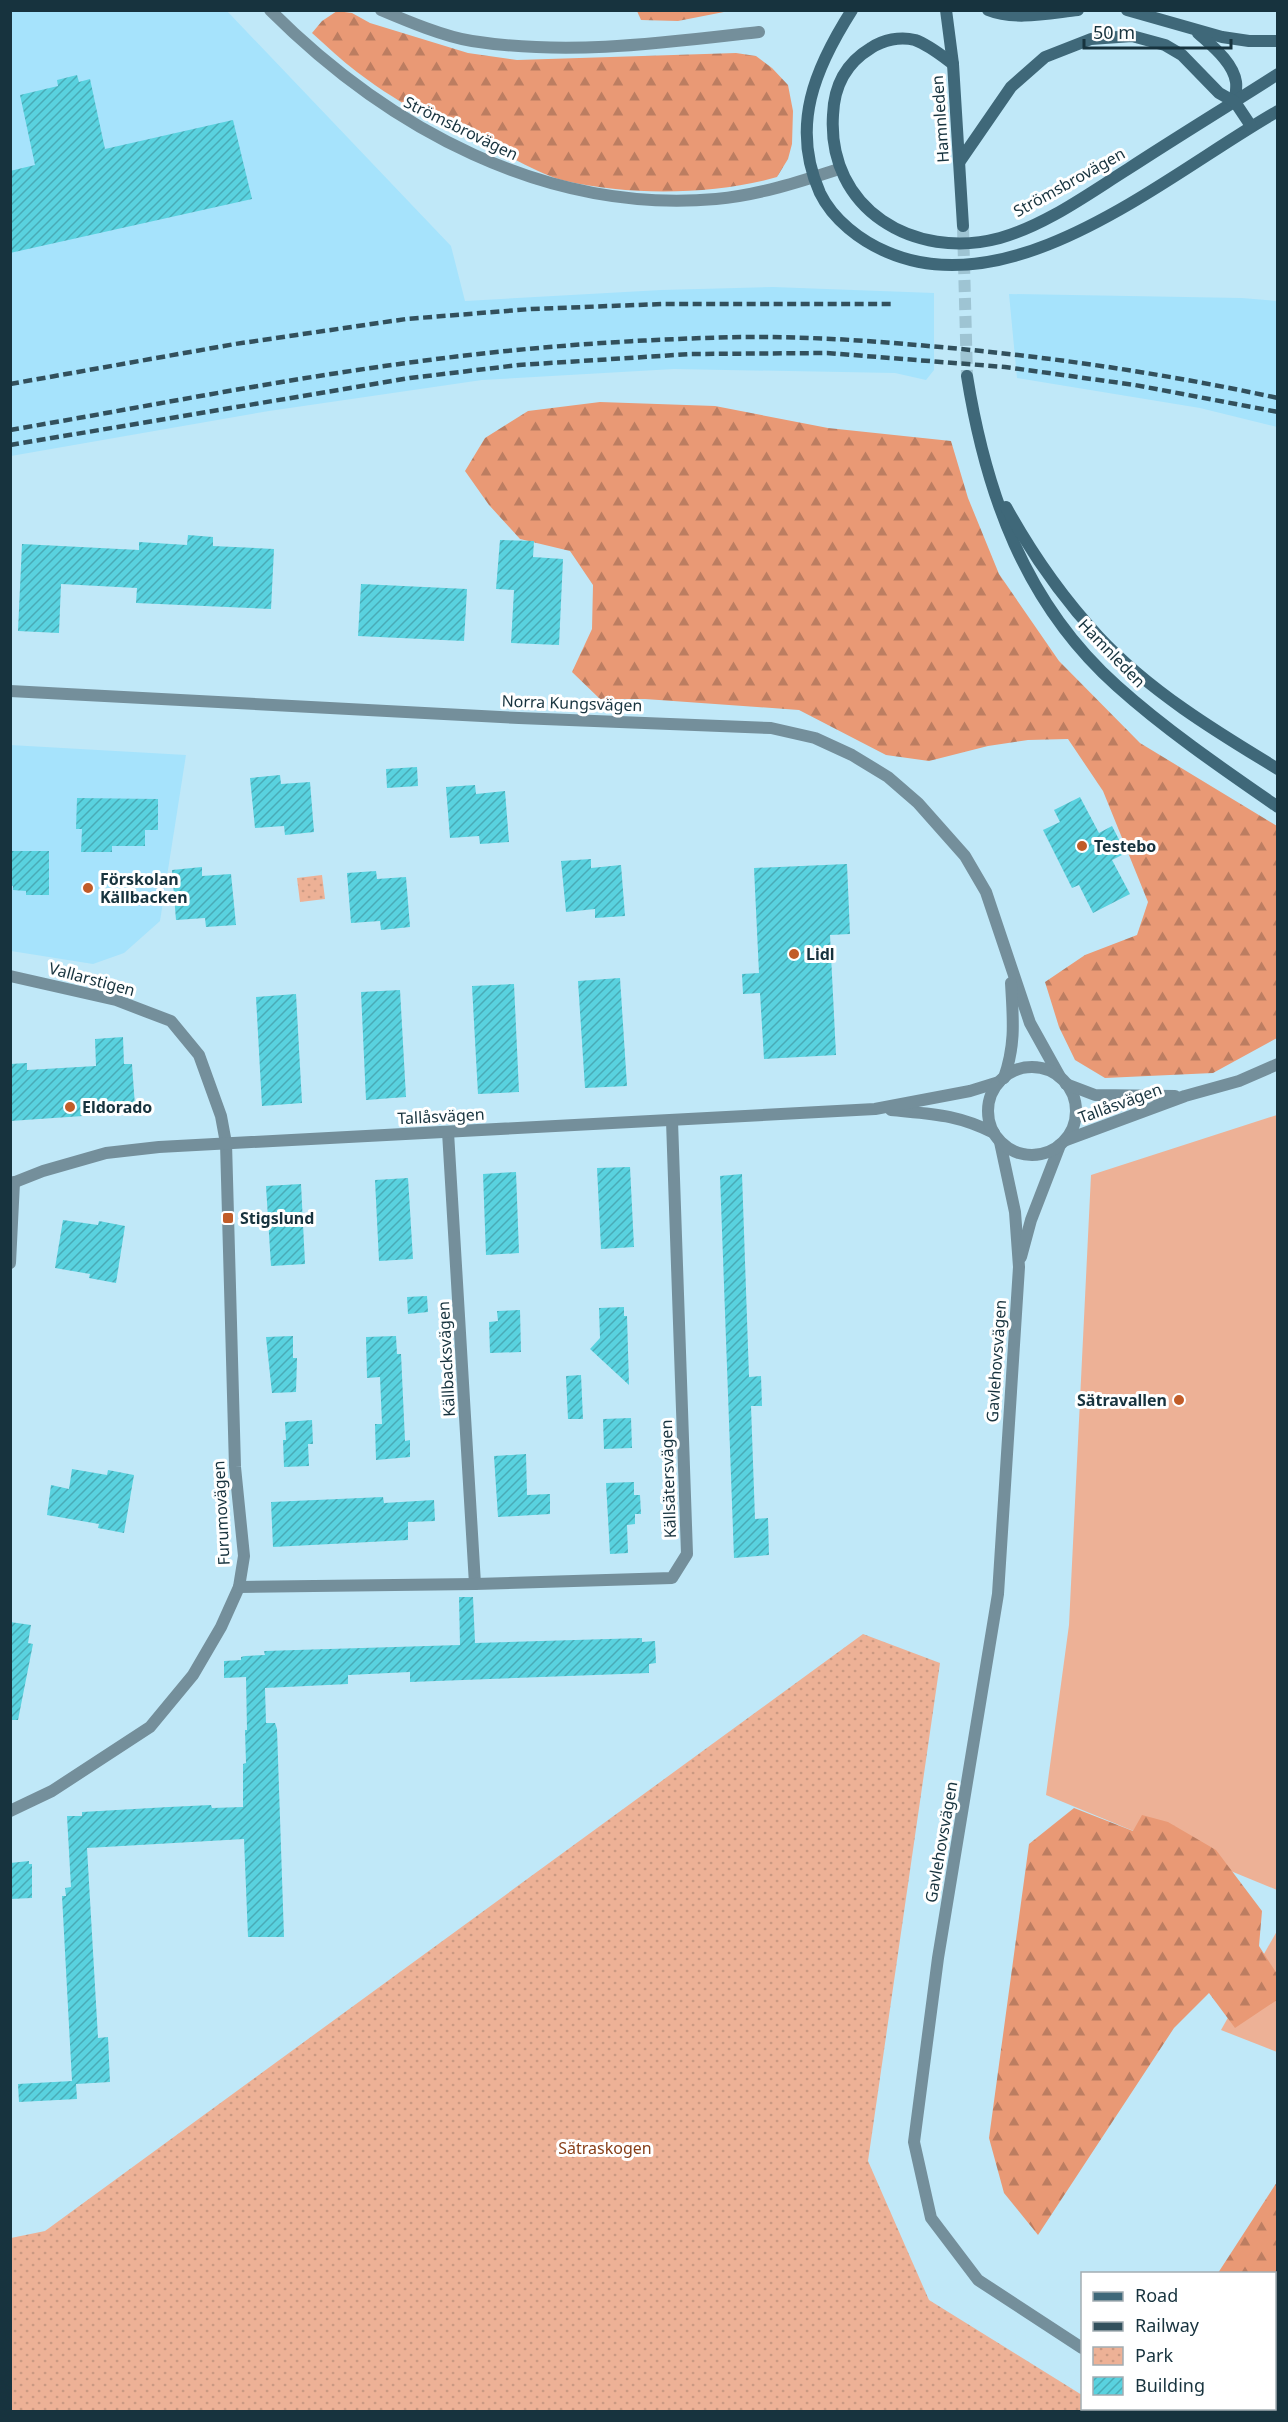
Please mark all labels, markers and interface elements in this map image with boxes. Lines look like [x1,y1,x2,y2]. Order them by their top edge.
scale bar [1084,12,1231,50]
text: 50 m [1093,20,1135,44]
street label: Hamnleden [926,75,954,163]
street label: Strömsbrovägen [400,91,522,165]
street label: Strömsbrovägen [1009,142,1129,222]
street label: Hamnleden [1074,614,1150,692]
street label: Norra Kungsvägen [501,690,643,716]
place label: Testebo [1094,835,1156,857]
marker: Testebo [1075,839,1089,853]
place label: Förskolan Källbacken [100,868,188,908]
marker: Förskolan Källbacken [81,881,95,895]
place label: Lidl [806,943,835,965]
marker: Lidl [787,947,801,961]
street label: Vallarstigen [46,957,138,1001]
street label: Tallåsvägen [1075,1078,1165,1128]
place label: Eldorado [82,1096,152,1118]
marker: Eldorado [63,1100,77,1114]
street label: Tallåsvägen [397,1103,485,1129]
place label: Stigslund [240,1207,314,1229]
marker: Stigslund [221,1211,235,1225]
street label: Gavlehovsvägen [981,1299,1011,1423]
street label: Källbacksvägen [432,1301,460,1417]
place label: Sätravallen [1077,1389,1167,1411]
marker: Sätravallen [1172,1393,1186,1407]
street label: Källsätersvägen [655,1419,681,1539]
street label: Furumovägen [207,1460,235,1566]
street label: Gavlehovsvägen [920,1780,962,1904]
park label: Sätraskogen [558,2137,652,2159]
legend [1081,2272,1276,2410]
text: Road [1135,2283,1178,2307]
text: Railway [1135,2313,1200,2337]
text: Park [1135,2343,1173,2367]
text: Building [1135,2373,1205,2397]

